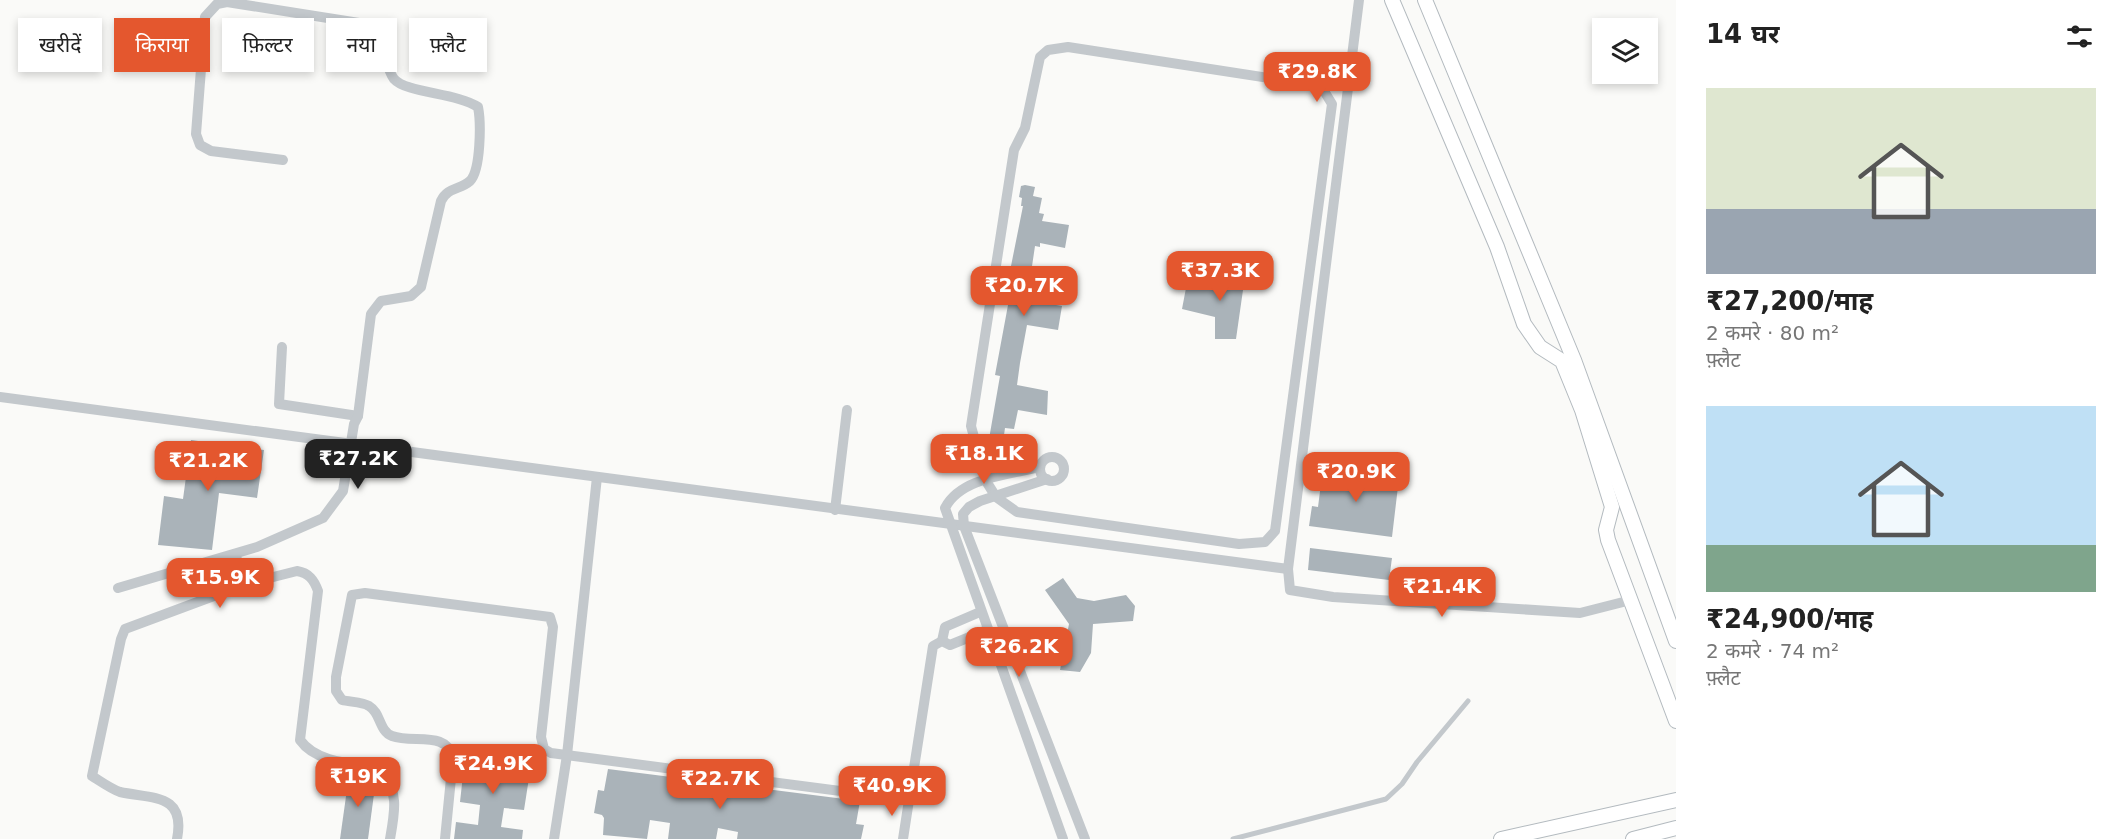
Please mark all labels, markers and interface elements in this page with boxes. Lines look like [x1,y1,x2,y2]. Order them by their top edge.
chip: खरीदें [18,18,102,72]
chip: किराया [114,18,210,72]
chip: फ़िल्टर [222,18,314,72]
chip: नया [326,18,397,72]
chip: फ़्लैट [409,18,487,72]
map controls [1592,18,1658,84]
button: layers [1592,18,1658,84]
text: 14 घर [1706,19,1780,49]
icon: filters [2063,20,2096,53]
pin: ₹29.8K [1268,52,1366,103]
text: ₹29.8K [1278,59,1356,83]
icon: home [1847,127,1955,235]
pin: ₹37.3K [1171,251,1269,302]
text: ₹37.3K [1181,258,1259,282]
pin: ₹20.7K [975,266,1073,317]
text: ₹20.7K [985,273,1063,297]
text: ₹27,200/माह [1706,286,1873,316]
text: 2 कमरे · 80 m² [1706,321,1839,345]
text: फ़्लैट [1706,348,1741,372]
pin: ₹18.1K [935,434,1033,485]
pin: ₹27.2K [309,439,407,490]
pin: ₹21.2K [159,441,257,492]
text: ₹18.1K [945,441,1023,465]
icon: home [1847,445,1955,553]
text: ₹27.2K [319,446,397,470]
text: ₹21.2K [169,448,247,472]
pin: ₹20.9K [1307,452,1405,503]
text: ₹20.9K [1317,459,1395,483]
pin: ₹15.9K [171,558,269,609]
text: ₹15.9K [181,565,259,589]
pin: ₹21.4K [1393,567,1491,618]
text: ₹21.4K [1403,574,1481,598]
text: ₹24,900/माह [1706,604,1873,634]
pin: ₹26.2K [970,627,1068,678]
text: ₹26.2K [980,634,1058,658]
text: 2 कमरे · 74 m² [1706,639,1839,663]
text: फ़्लैट [1706,666,1741,690]
pin: ₹24.9K [444,744,542,795]
text: ₹24.9K [454,751,532,775]
pin: ₹19K [322,757,394,808]
pin: ₹22.7K [671,759,769,810]
text: ₹19K [329,764,387,788]
text: ₹22.7K [681,766,759,790]
pin: ₹40.9K [843,766,941,817]
text: ₹40.9K [853,773,931,797]

